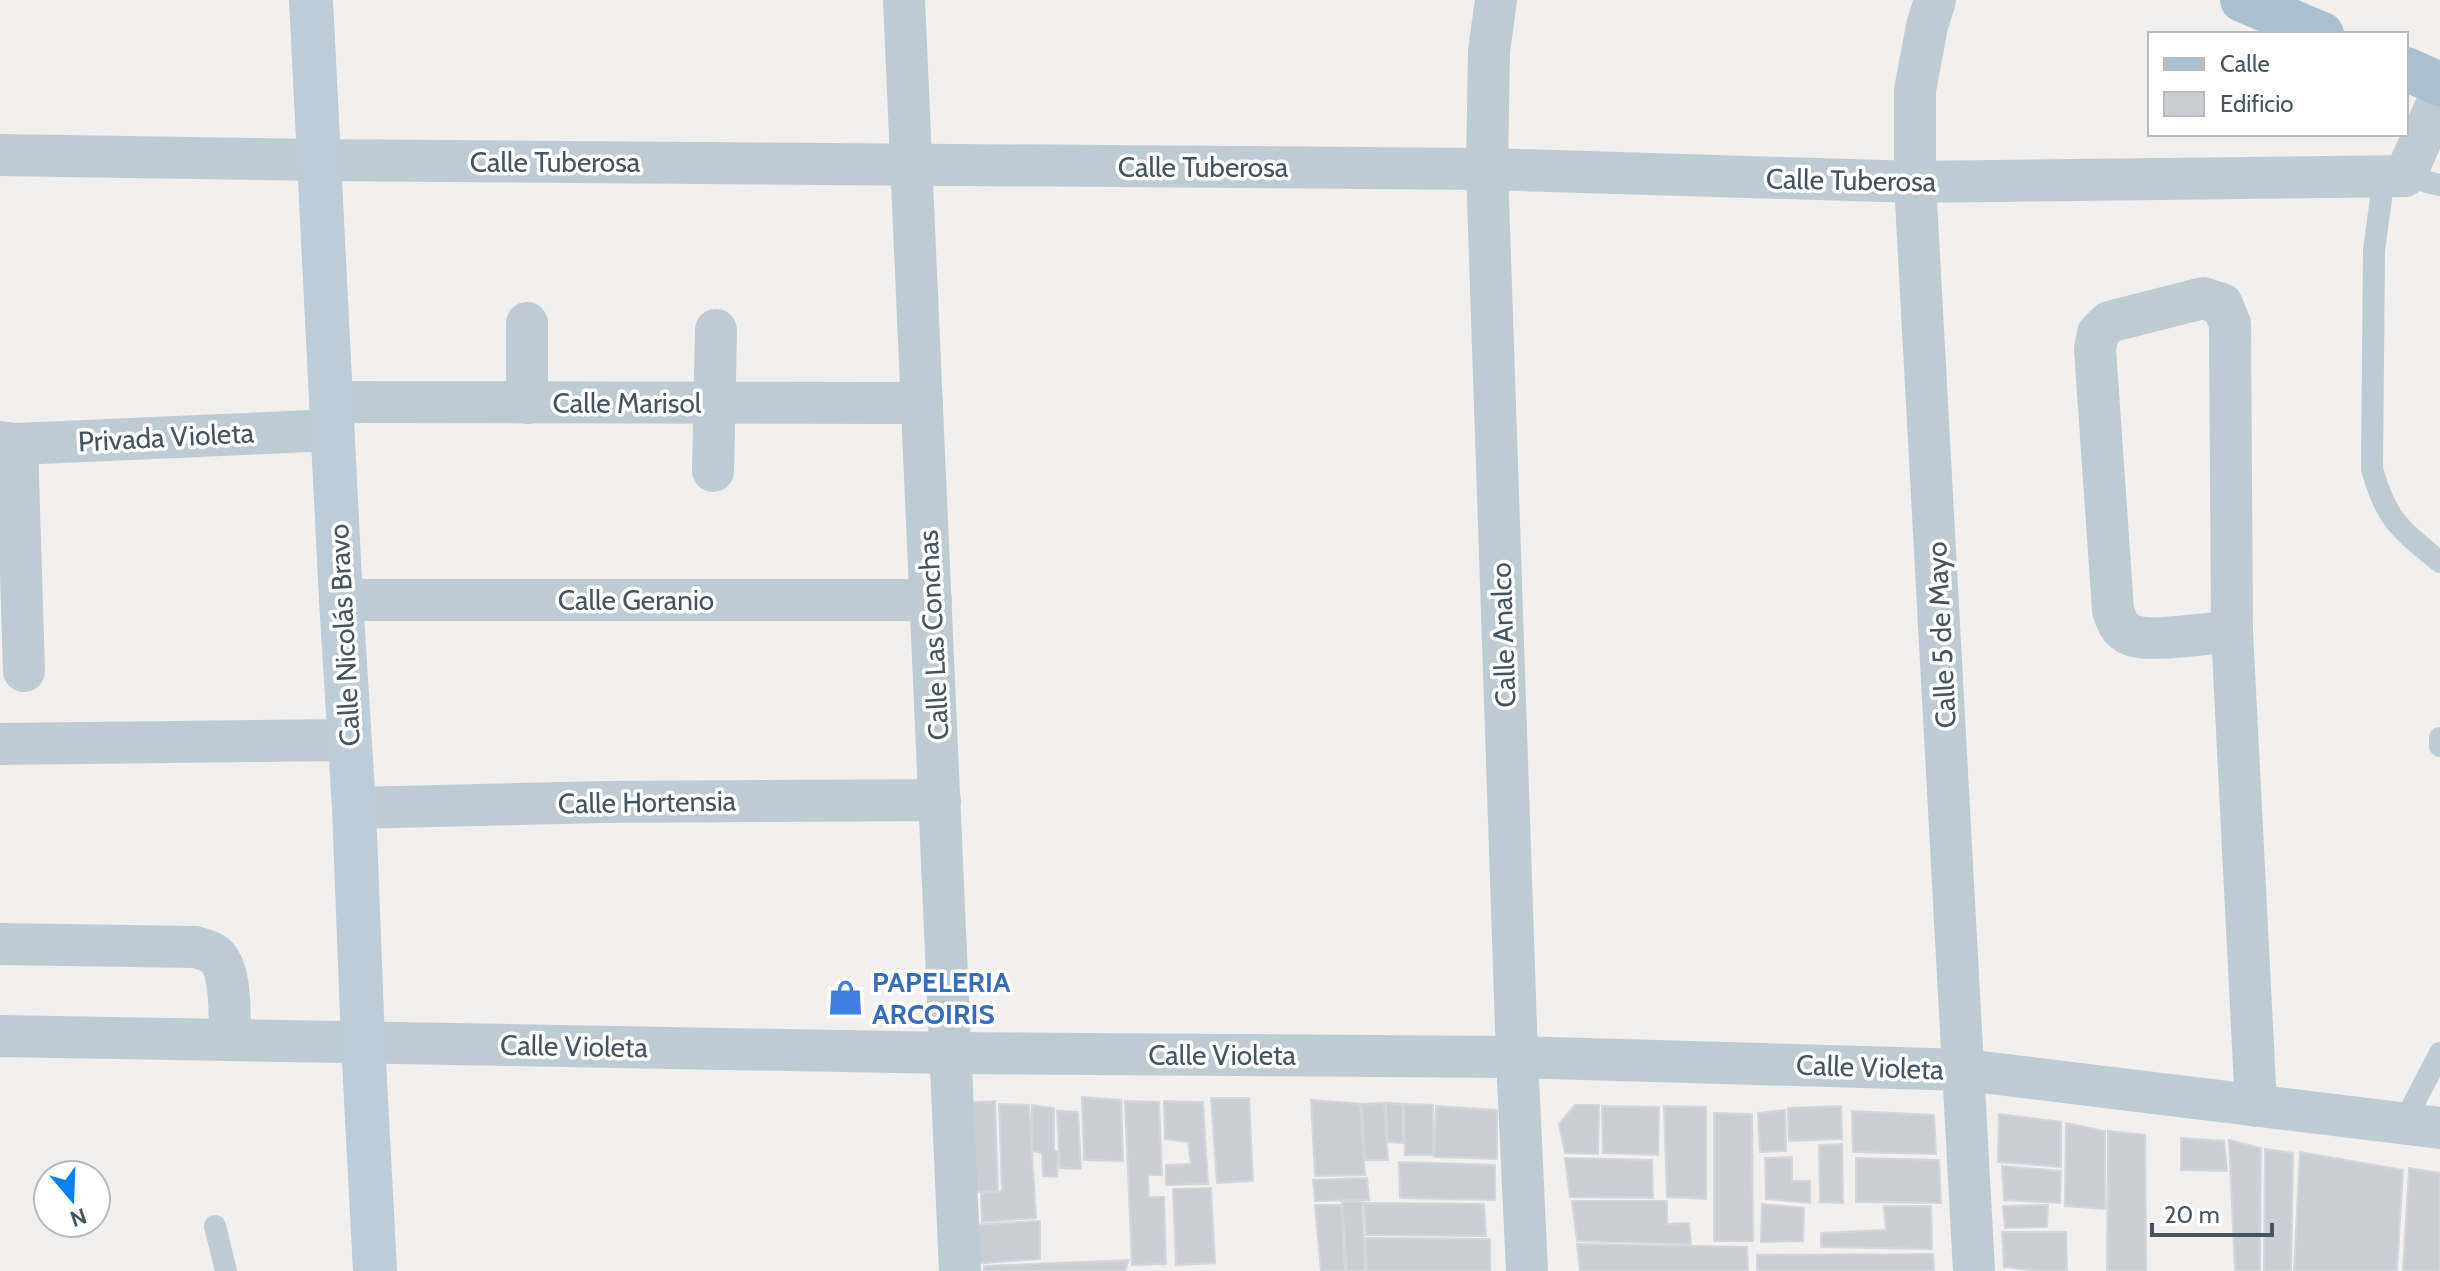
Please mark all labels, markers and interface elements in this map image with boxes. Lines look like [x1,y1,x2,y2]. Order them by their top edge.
legend [2148,32,2408,136]
text: Calle [2220,49,2270,78]
text: Edificio [2220,89,2294,118]
street label: Calle Tuberosa [470,145,641,179]
street label: Calle Tuberosa [1118,150,1289,184]
street label: Calle Tuberosa [1766,162,1937,198]
street label: Calle Marisol [553,386,702,420]
street label: Privada Violeta [77,415,255,459]
street label: Calle Nicolás Bravo [321,523,367,747]
street label: Calle Las Conchas [911,529,955,741]
street label: Calle 5 de Mayo [1919,541,1963,729]
street label: Calle Analco [1483,562,1523,708]
street label: Calle Geranio [558,583,714,617]
street label: Calle Hortensia [558,783,737,821]
place label: PAPELERIA ARCOIRIS [872,965,1011,1031]
shop icon: PAPELERIA ARCOIRIS [827,979,865,1017]
street label: Calle Violeta [500,1028,649,1064]
street label: Calle Violeta [1148,1038,1296,1072]
street label: Calle Violeta [1796,1047,1945,1087]
north arrow [32,1159,112,1239]
scale bar [2152,1187,2272,1237]
text: 20 m [2164,1200,2220,1229]
text: N [67,1202,90,1233]

